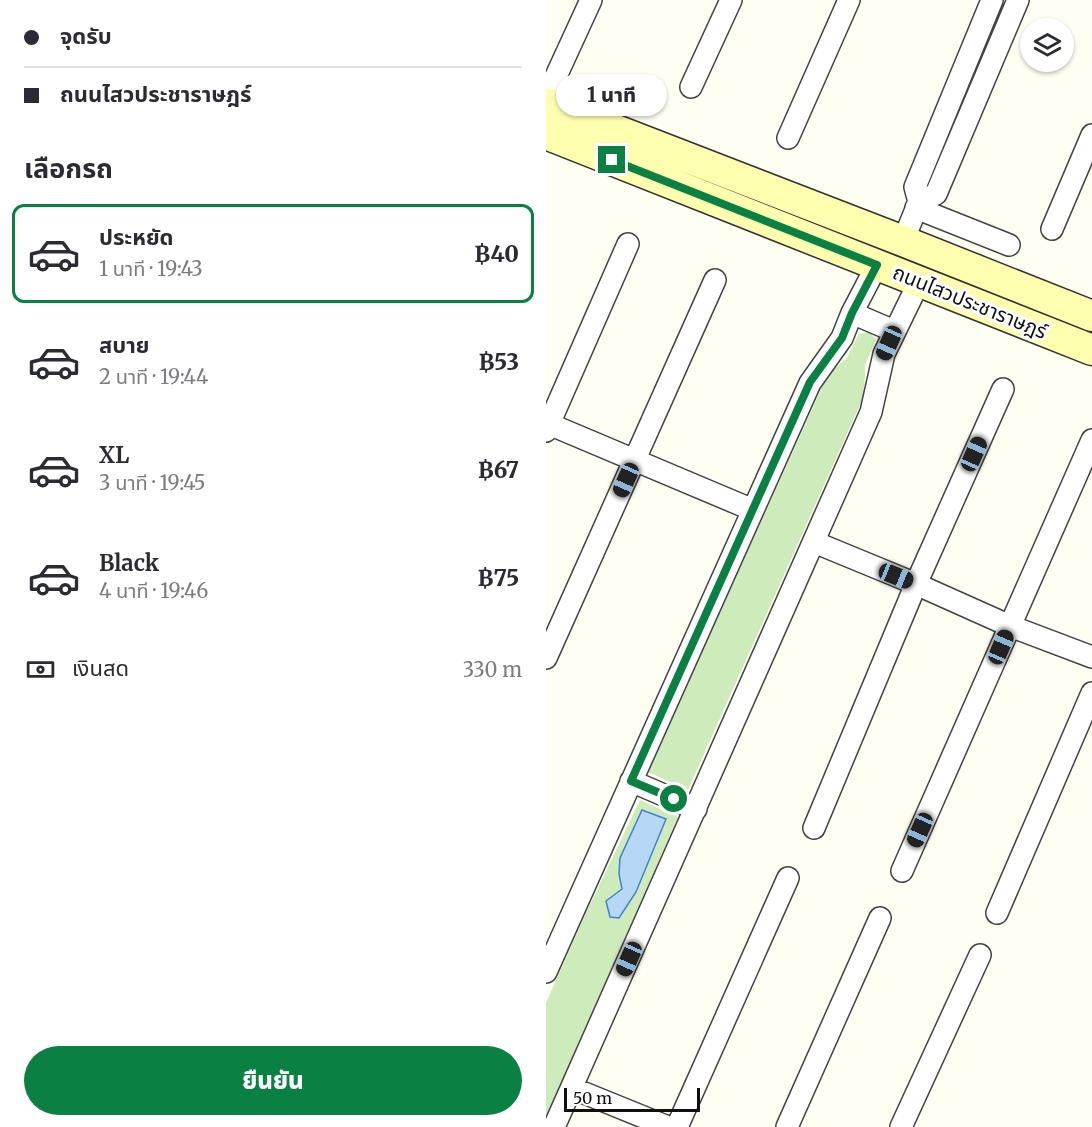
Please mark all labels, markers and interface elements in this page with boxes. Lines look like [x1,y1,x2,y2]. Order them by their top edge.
map controls [1020,18,1074,72]
button: layers [1020,18,1074,72]
text: จุดรับ [60,22,112,50]
callout: 1 นาที [556,73,668,115]
text: ถนนไสวประชาราษฎร์ [60,80,252,108]
text: 1 นาที [587,82,636,107]
route end [598,146,625,173]
text: เลือกรถ [24,151,113,185]
text: ประหยัด [99,223,174,251]
icon: car [27,227,81,281]
text: ฿40 [474,240,519,268]
text: 1 นาที · 19:43 [99,256,203,281]
street label: ถนนไสวประชาราษฎร์ [889,259,1052,344]
car [873,323,905,363]
text: สบาย [99,331,149,359]
icon: car [27,335,81,389]
text: ฿53 [479,348,519,376]
text: 2 นาที · 19:44 [99,364,208,389]
car [958,434,990,474]
text: XL [99,441,129,469]
icon: car [27,443,81,497]
text: ฿67 [478,456,519,484]
car [610,460,642,500]
text: 3 นาที · 19:45 [99,470,205,495]
text: Black [99,549,159,577]
icon: car [27,551,81,605]
car [876,561,916,591]
text: ฿75 [478,564,519,592]
text: 4 นาที · 19:46 [99,578,208,603]
car [986,627,1016,667]
icon: cash [24,653,57,686]
text: เงินสด [72,654,129,682]
text: 330 m [463,657,522,682]
route start [660,785,687,812]
car [904,810,936,850]
car [613,939,645,979]
button: ยืนยัน [24,1046,522,1115]
scale bar [564,1085,700,1112]
text: 50 m [573,1088,612,1108]

